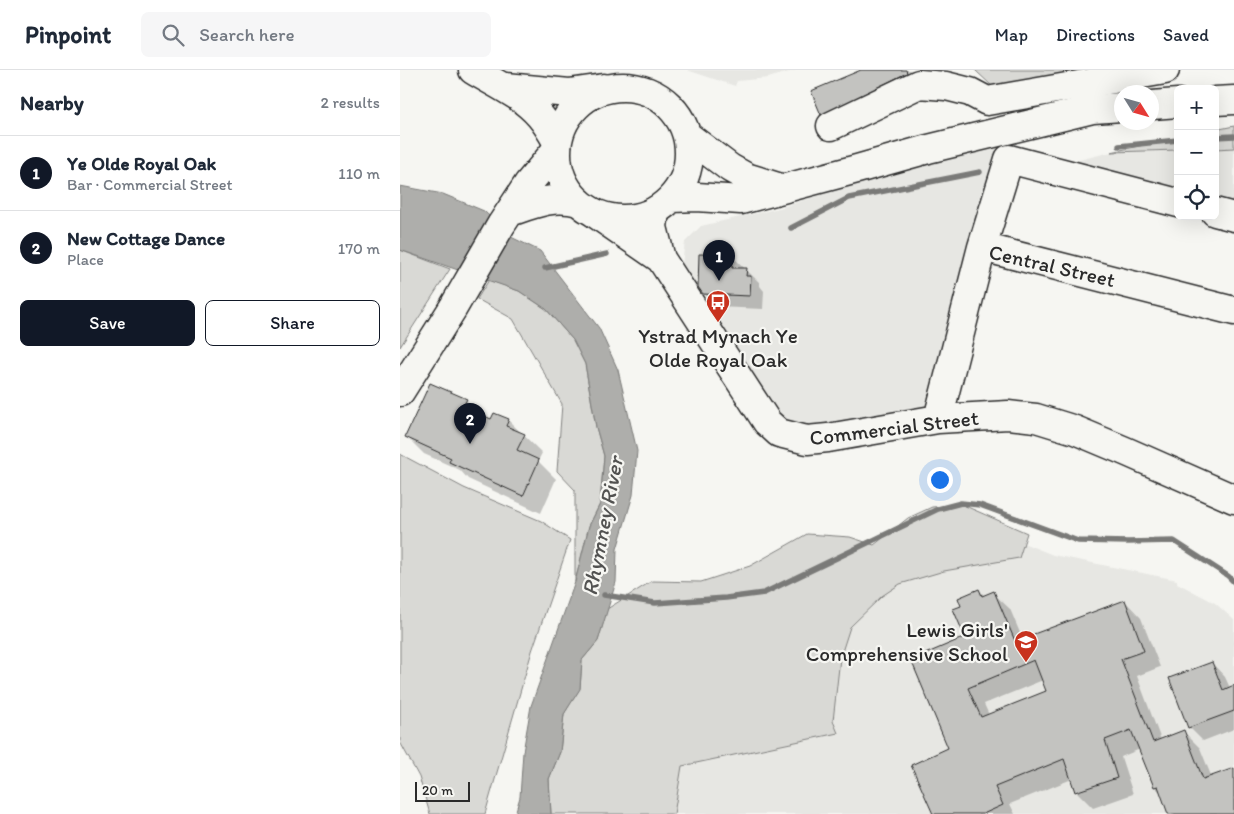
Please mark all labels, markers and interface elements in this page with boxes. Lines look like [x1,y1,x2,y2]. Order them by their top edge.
search box [141,12,491,57]
text: Pinpoint [25,20,111,49]
icon: search [159,21,187,49]
text: Search here [199,23,294,46]
text: Map [995,24,1028,46]
text: Directions [1056,24,1135,46]
text: Saved [1163,24,1209,46]
north arrow [1114,85,1159,130]
map controls [1174,85,1219,220]
button: + [1174,85,1219,130]
text: Nearby [20,90,84,115]
text: 2 results [320,93,380,112]
button: − [1174,130,1219,175]
text: Ye Olde Royal Oak [67,152,216,175]
text: 1 [32,164,40,183]
text: 110 m [338,164,380,183]
text: Bar · Commercial Street [67,175,233,194]
button: locate [1174,175,1219,220]
text: New Cottage Dance [67,227,225,250]
text: 2 [32,239,40,258]
text: 170 m [338,239,380,258]
street label: Central Street [987,239,1118,292]
pin: 1 [703,240,735,281]
text: Place [67,250,104,269]
bus stop icon: Ystrad Mynach Ye Olde Royal Oak [705,289,731,323]
button: Save [20,300,195,346]
button: Share [205,300,380,346]
place label: Ystrad Mynach Ye Olde Royal Oak [638,323,798,372]
pin: 2 [454,403,486,444]
street label: Commercial Street [808,405,980,450]
water label: Rhymney River [576,452,630,598]
your location [927,467,953,493]
place label: Lewis Girls' Comprehensive School [806,617,1008,666]
school or university icon: Lewis Girls' Comprehensive School [1013,629,1039,663]
scale bar [415,779,470,802]
text: 20 m [422,782,453,799]

